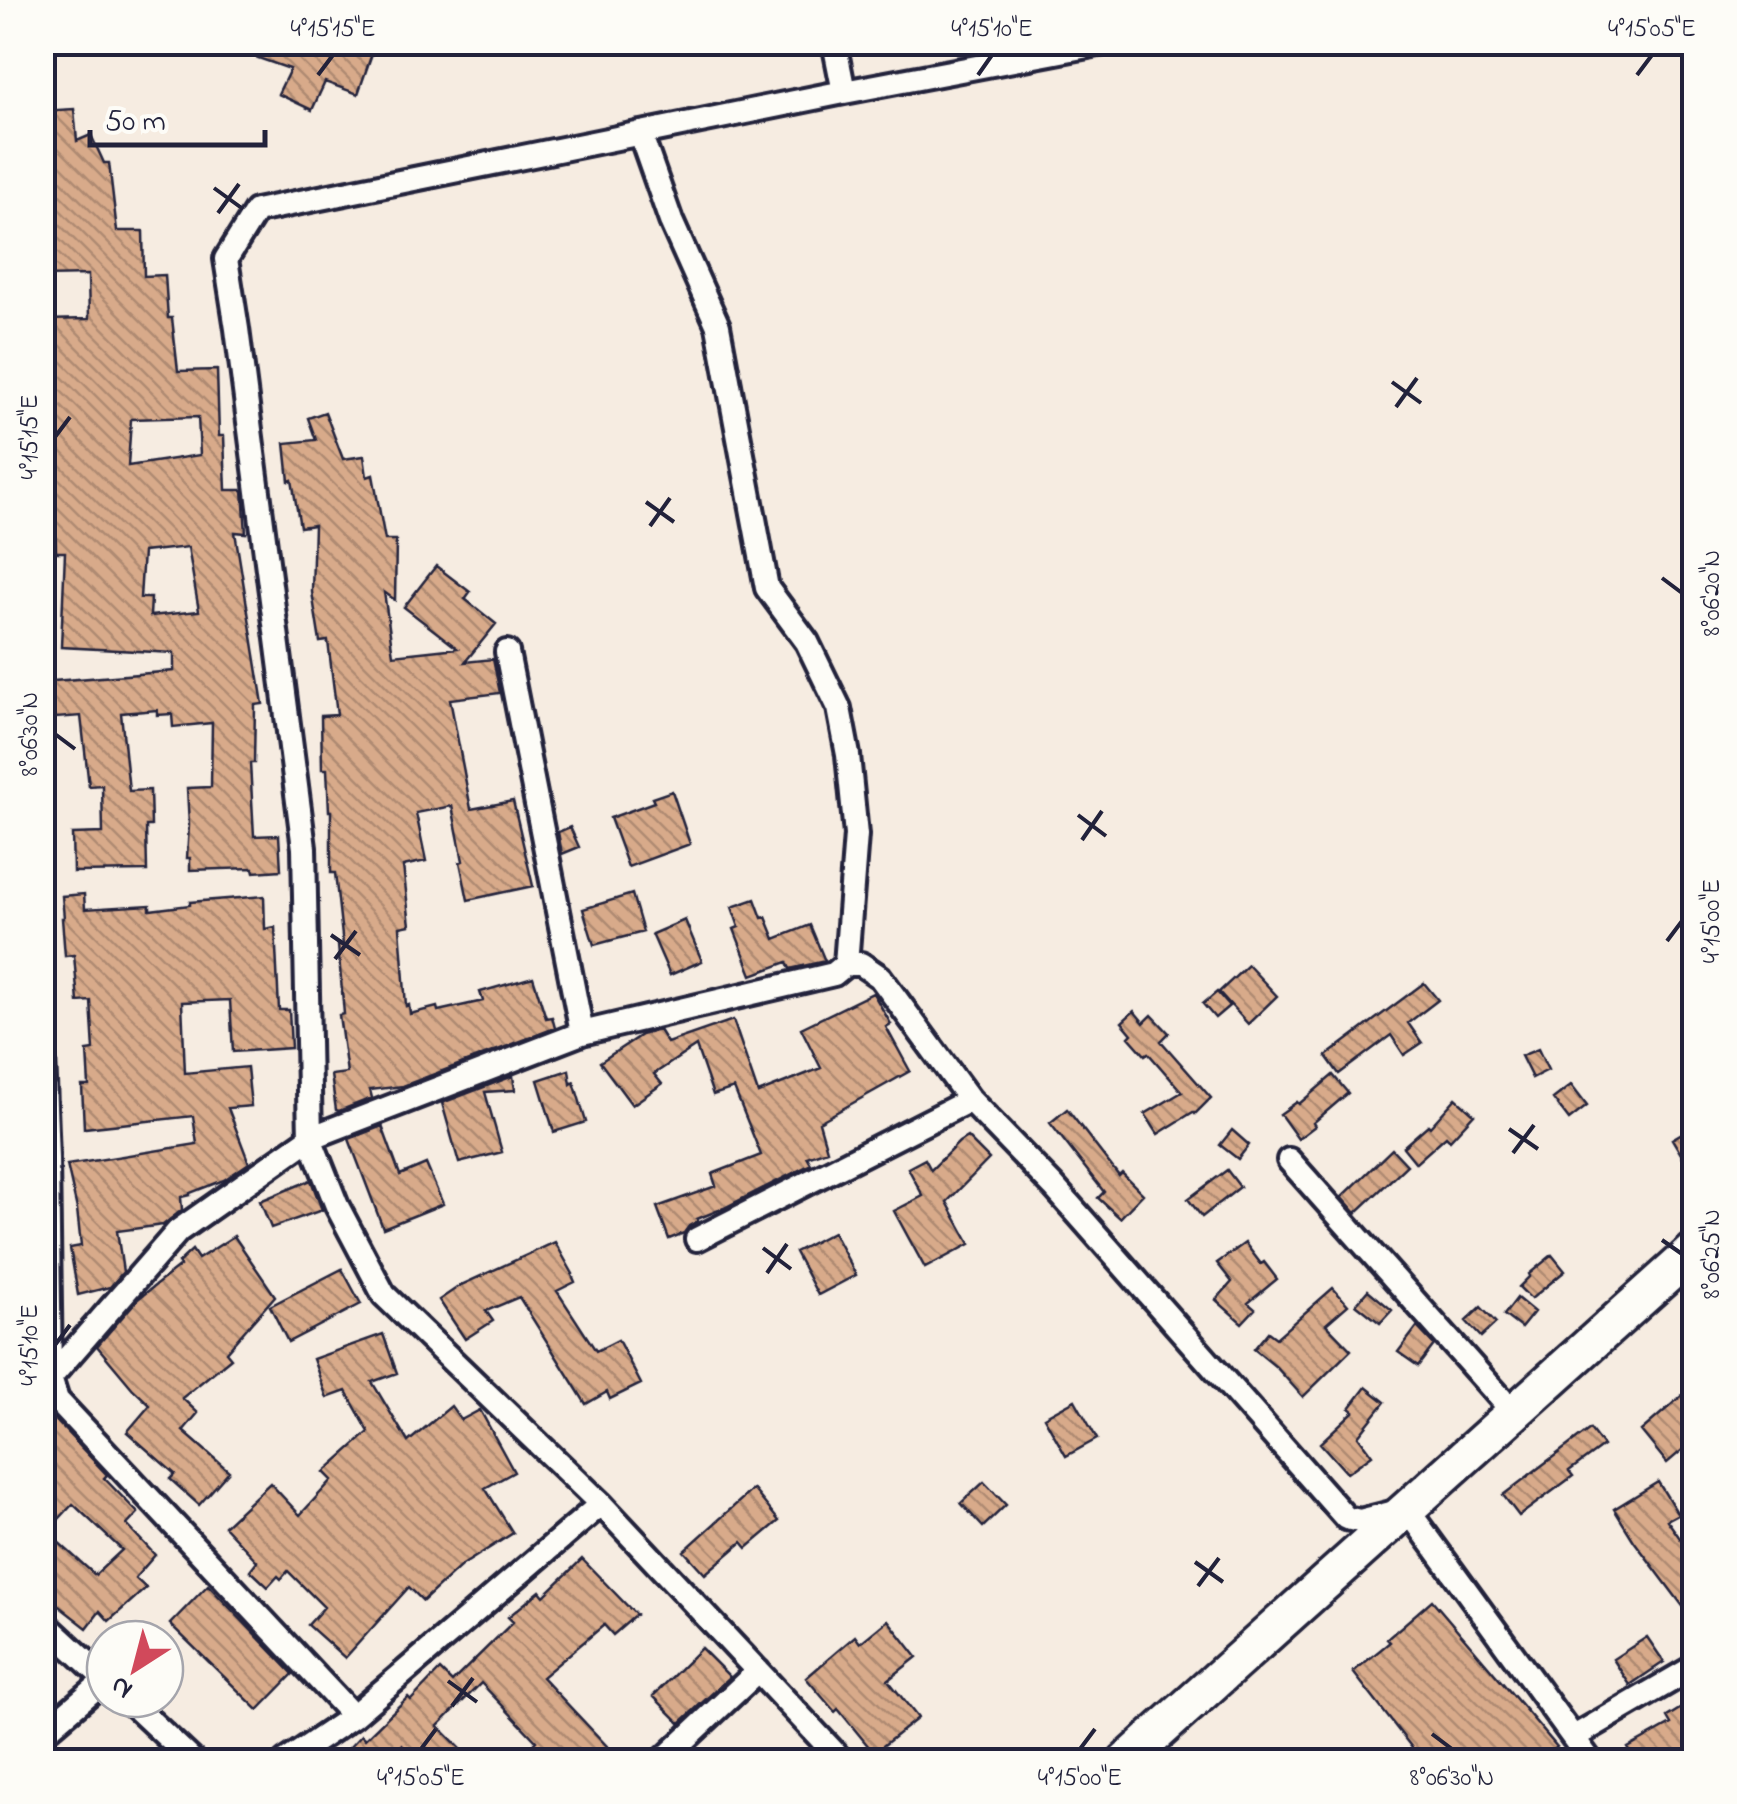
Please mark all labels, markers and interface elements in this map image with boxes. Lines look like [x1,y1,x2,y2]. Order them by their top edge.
text: 4°15'15"E [290,12,376,48]
text: 4°15'10"E [951,12,1033,48]
text: 4°15'05"E [1608,12,1696,48]
scale bar [90,85,265,147]
text: 50 m [105,101,166,145]
text: 4°15'15"E [13,394,49,480]
text: 8°06'20"N [1695,550,1731,636]
text: 8°06'30"N [13,692,49,776]
text: 4°15'00"E [1695,879,1731,963]
text: 8°06'25"N [1695,1209,1731,1299]
text: 4°15'10"E [13,1304,49,1386]
north arrow [85,1619,185,1719]
text: N [103,1664,142,1709]
text: 4°15'05"E [377,1761,465,1797]
text: 4°15'00"E [1038,1761,1122,1797]
text: 8°06'30"N [1410,1761,1494,1797]

